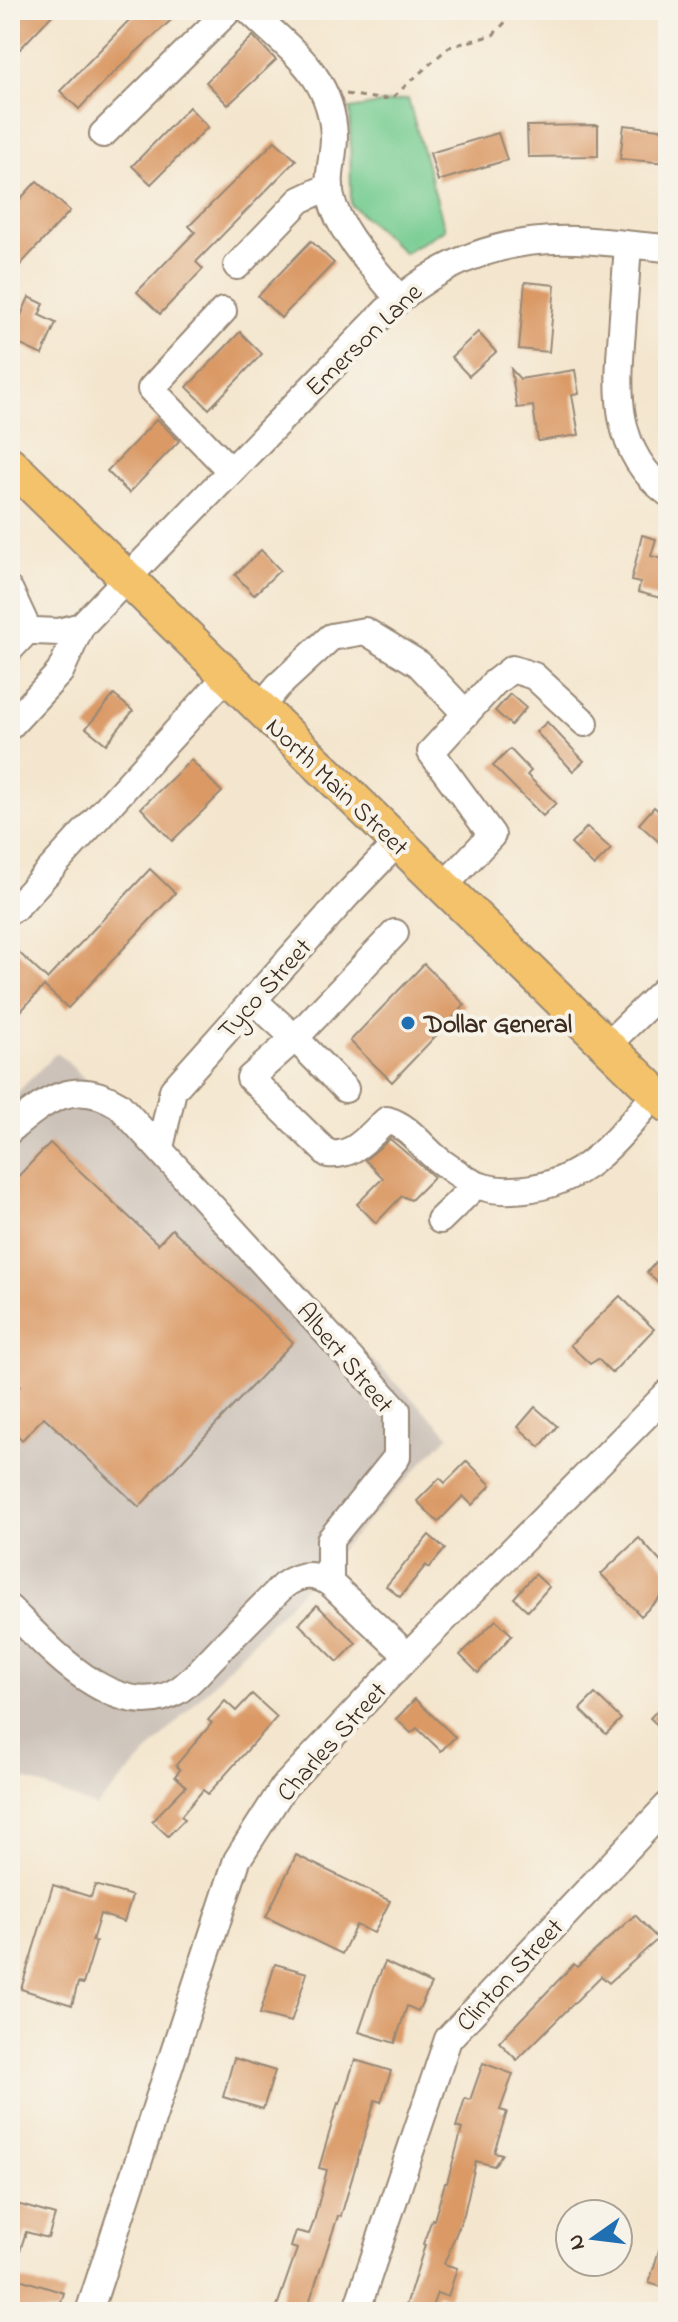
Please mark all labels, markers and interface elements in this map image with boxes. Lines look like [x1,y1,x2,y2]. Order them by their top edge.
street label: Emerson Lane [298,275,432,407]
street label: North Main Street [256,710,416,867]
street label: Tyco Street [210,931,322,1049]
place label: Dollar General [423,1007,572,1045]
marker: Dollar General [399,1014,417,1032]
street label: Albert Street [286,1295,402,1423]
street label: Charles Street [269,1674,398,1811]
street label: Clinton Street [448,1911,574,2041]
north arrow [554,2198,634,2278]
text: N [560,2231,595,2253]

